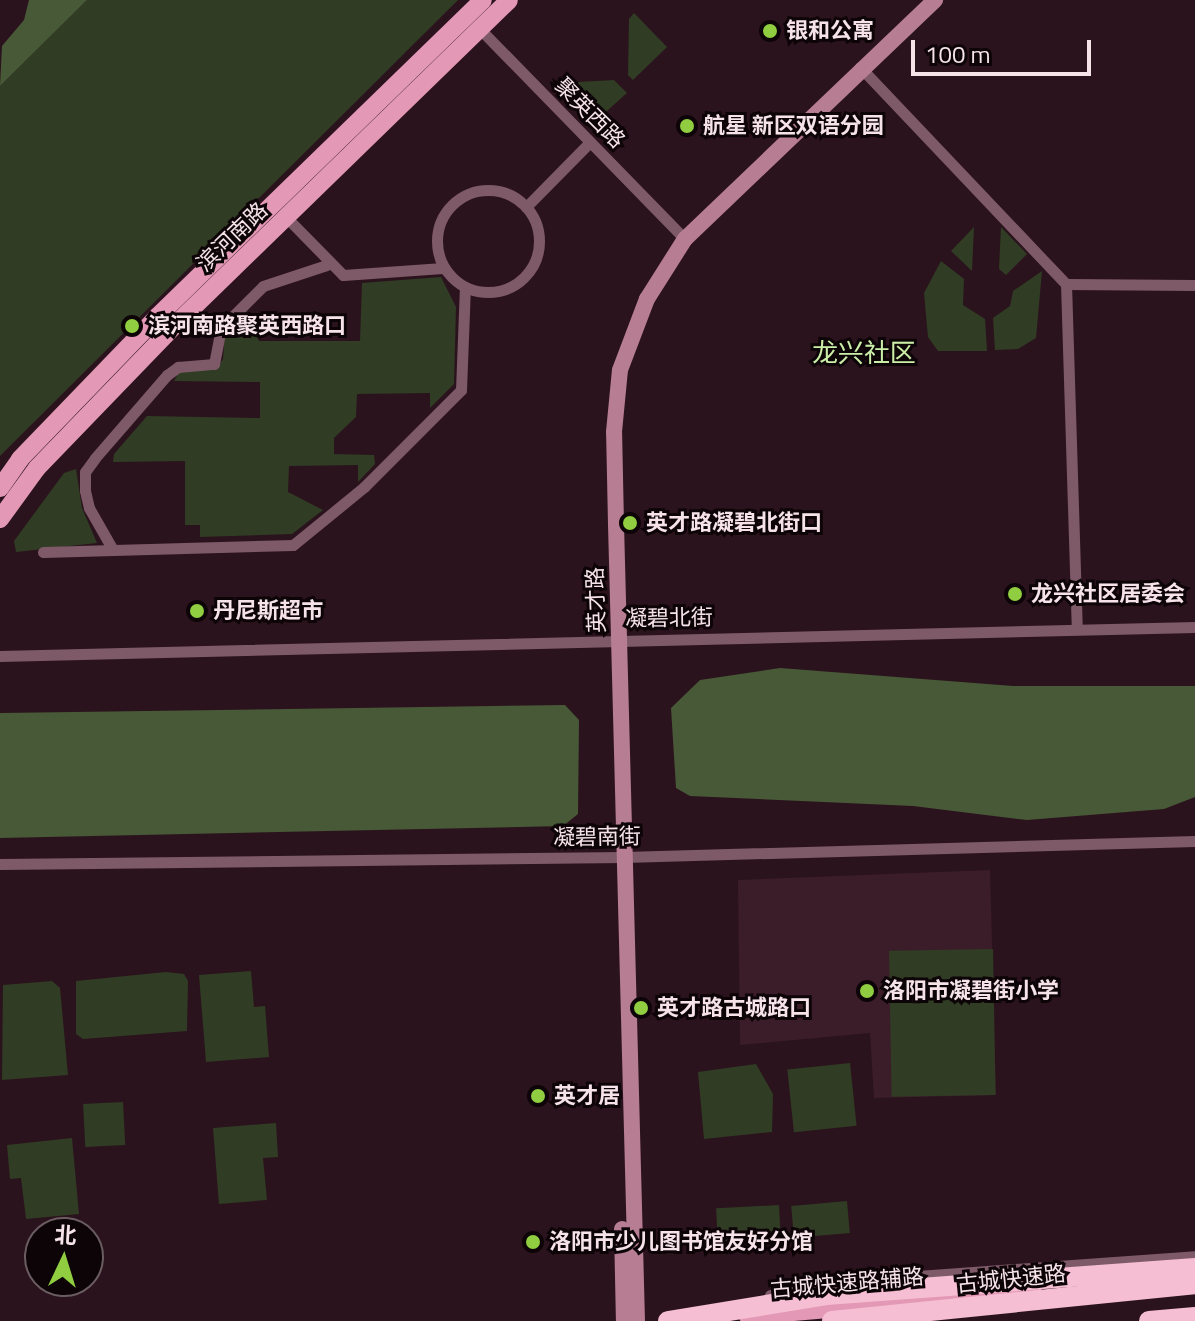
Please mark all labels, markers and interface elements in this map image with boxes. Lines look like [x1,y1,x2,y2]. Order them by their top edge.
place label: 银和公寓 [786,18,874,44]
marker: 银和公寓 [761,22,779,40]
scale bar [915,24,1095,74]
text: 100 m [925,36,991,72]
street label: 聚英西路 [550,73,630,153]
place label: 航星 新区双语分园 [703,113,884,139]
marker: 航星 新区双语分园 [678,117,696,135]
street label: 滨河南路 [191,197,273,277]
place label: 滨河南路聚英西路口 [148,313,346,339]
marker: 滨河南路聚英西路口 [123,317,141,335]
district label: 龙兴社区 [812,337,916,369]
place label: 英才路凝碧北街口 [646,510,822,536]
marker: 英才路凝碧北街口 [621,514,639,532]
street label: 英才路 [582,567,610,633]
place label: 龙兴社区居委会 [1031,581,1185,607]
marker: 龙兴社区居委会 [1006,585,1024,603]
place label: 丹尼斯超市 [213,598,323,624]
marker: 丹尼斯超市 [188,602,206,620]
street label: 凝碧北街 [625,604,713,632]
street label: 凝碧南街 [553,823,641,851]
place label: 洛阳市凝碧街小学 [883,978,1059,1004]
marker: 洛阳市凝碧街小学 [858,982,876,1000]
place label: 英才路古城路口 [657,995,811,1021]
marker: 英才路古城路口 [632,999,650,1017]
place label: 英才居 [554,1083,620,1109]
marker: 英才居 [529,1087,547,1105]
north arrow [24,1217,104,1297]
text: 北 [53,1217,78,1253]
place label: 洛阳市少儿图书馆友好分馆 [549,1229,813,1255]
marker: 洛阳市少儿图书馆友好分馆 [524,1233,542,1251]
street label: 古城快速路 [955,1260,1067,1298]
street label: 古城快速路辅路 [769,1263,925,1303]

